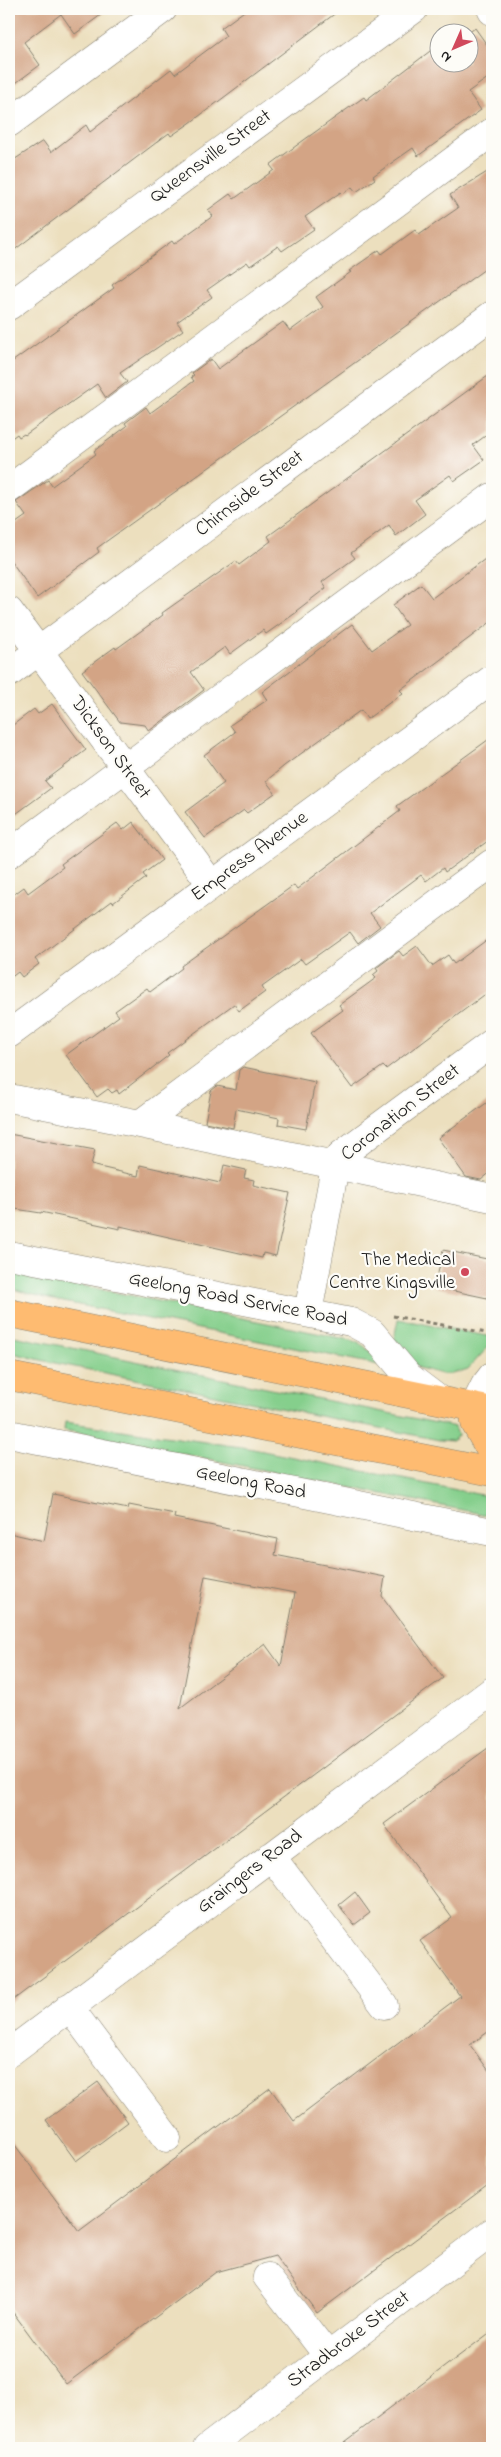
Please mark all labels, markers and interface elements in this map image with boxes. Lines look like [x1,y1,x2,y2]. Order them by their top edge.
north arrow [428,22,478,72]
text: N [435,45,457,67]
street label: Queensville Street [144,103,278,211]
street label: Chirnside Street [190,443,311,545]
street label: Dickson Street [62,689,158,806]
street label: Empress Avenue [185,804,315,910]
street label: Coronation Street [335,1057,467,1169]
place label: The Medical Centre Kingsville [329,1246,455,1299]
street label: Geelong Road Service Road [126,1265,350,1336]
marker: The Medical Centre Kingsville [459,1266,471,1278]
street label: Geelong Road [193,1458,309,1509]
street label: Graingers Road [191,1823,310,1922]
street label: Stradbroke Street [281,2284,417,2396]

